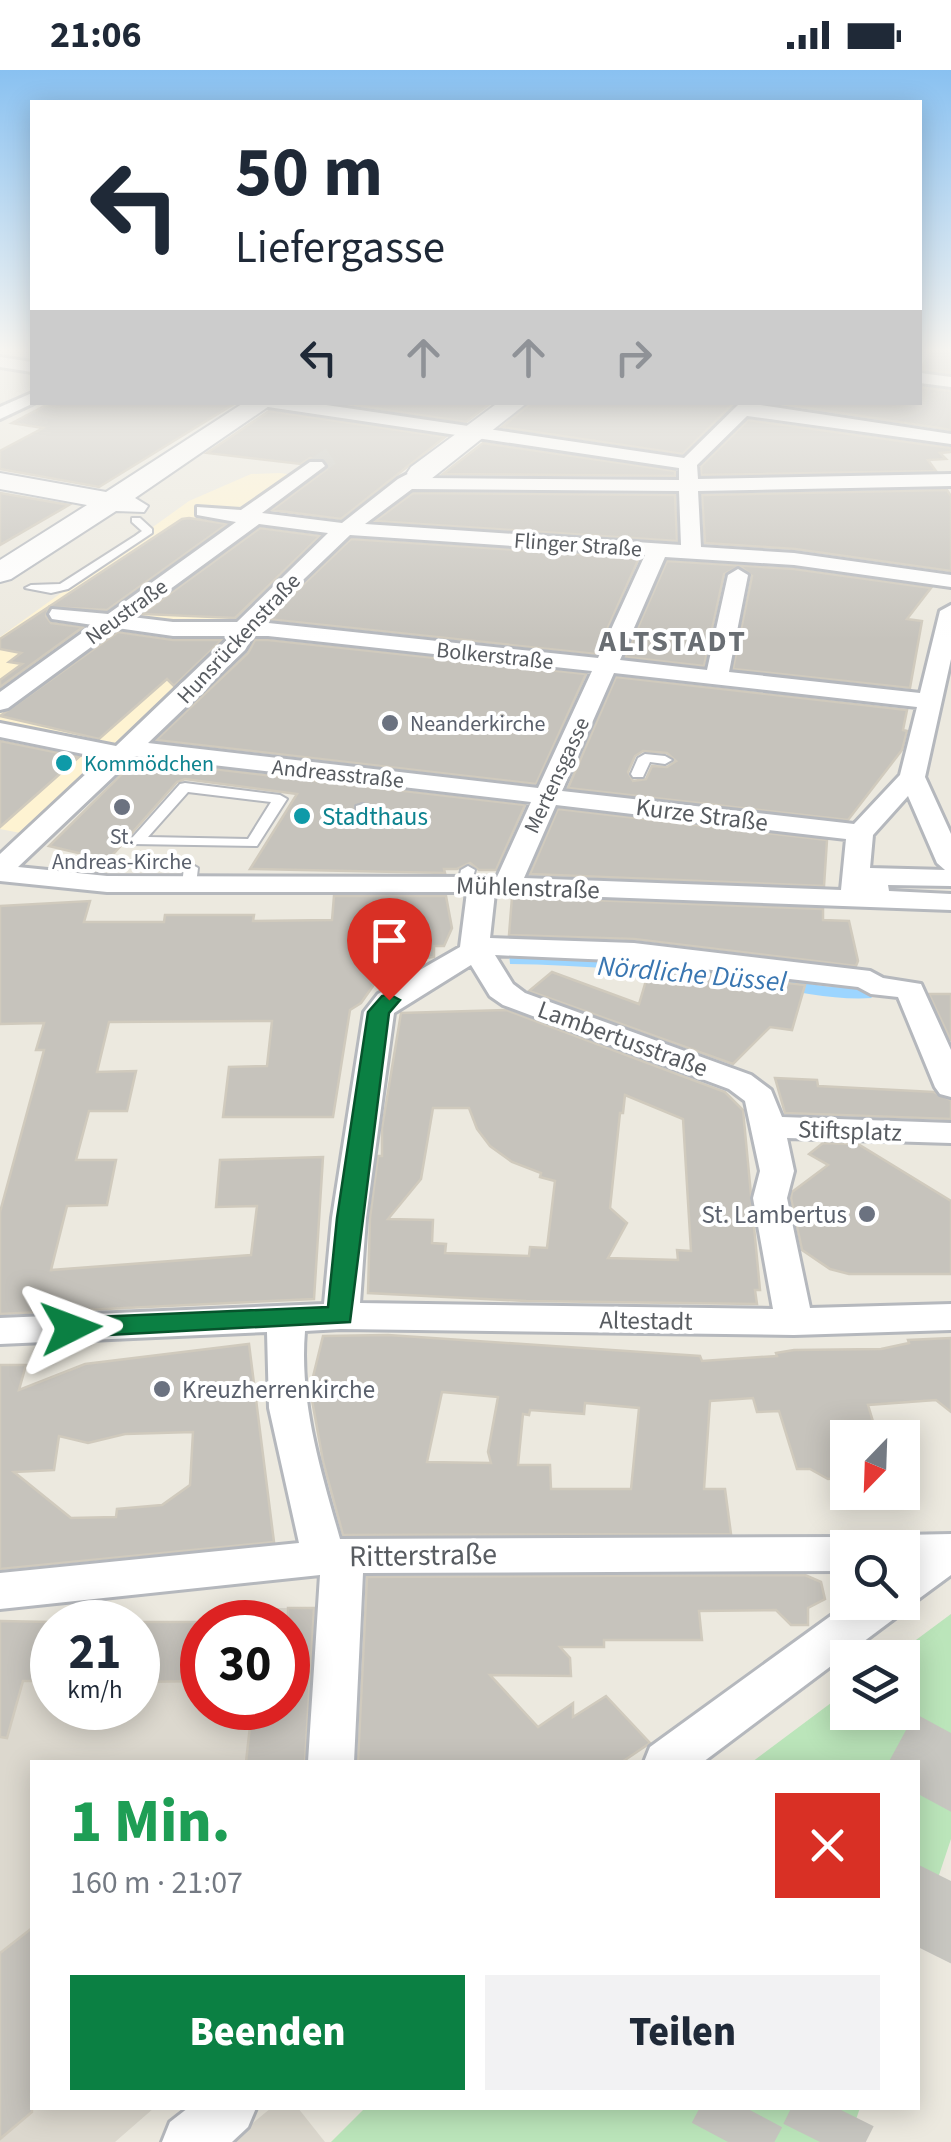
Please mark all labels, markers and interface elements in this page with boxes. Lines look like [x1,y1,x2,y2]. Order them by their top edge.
text: 21:06 [50,8,142,62]
text: 50 m [235,123,383,223]
icon: left [70,140,200,270]
text: Liefergasse [235,216,445,280]
icon: left [291,330,346,385]
icon: ahead [396,330,451,385]
icon: ahead [501,330,556,385]
icon: right [606,330,661,385]
street label: Flinger Straße [513,525,643,565]
street label: Hunsrückenstraße [170,566,308,711]
street label: Neustraße [79,571,175,653]
district label: ALTSTADT [598,620,747,663]
street label: Bolkerstraße [435,634,555,678]
place label: Neanderkirche [410,708,545,740]
marker: Neanderkirche [379,712,401,734]
street label: Mertensgasse [516,712,598,839]
place label: Kommödchen [84,748,214,780]
street label: Andreasstraße [270,751,406,797]
marker: Kommödchen [53,752,75,774]
street label: Kurze Straße [634,789,770,841]
marker: St. Andreas-Kirche [111,796,133,818]
place label: Stadthaus [322,799,428,835]
marker: Stadthaus [291,805,313,827]
place label: St. Andreas-Kirche [52,821,192,878]
street label: Mühlenstraße [456,868,600,908]
pin [347,898,432,1001]
icon: arrive [362,913,417,968]
water label: Nördliche Düssel [596,946,788,1002]
street label: Lambertusstraße [532,991,713,1086]
street label: Stiftsplatz [797,1111,903,1151]
place label: St. Lambertus [702,1197,847,1233]
marker: St. Lambertus [856,1203,878,1225]
position arrow [19,1276,123,1380]
street label: Altestadt [599,1302,693,1340]
place label: Kreuzherrenkirche [182,1372,375,1408]
marker: Kreuzherrenkirche [151,1378,173,1400]
north arrow [830,1420,920,1510]
map controls [830,1420,920,1730]
button: search [830,1530,920,1620]
street label: Ritterstraße [349,1533,497,1578]
speed limit sign: 30 [180,1600,310,1730]
text: 21 [69,1617,121,1688]
button: layers [830,1640,920,1730]
text: km/h [67,1672,123,1708]
text: 1 Min. [70,1780,230,1865]
button: close [775,1793,880,1898]
text: 160 m · 21:07 [70,1860,243,1906]
button: Beenden [70,1975,465,2090]
button: Teilen [485,1975,880,2090]

